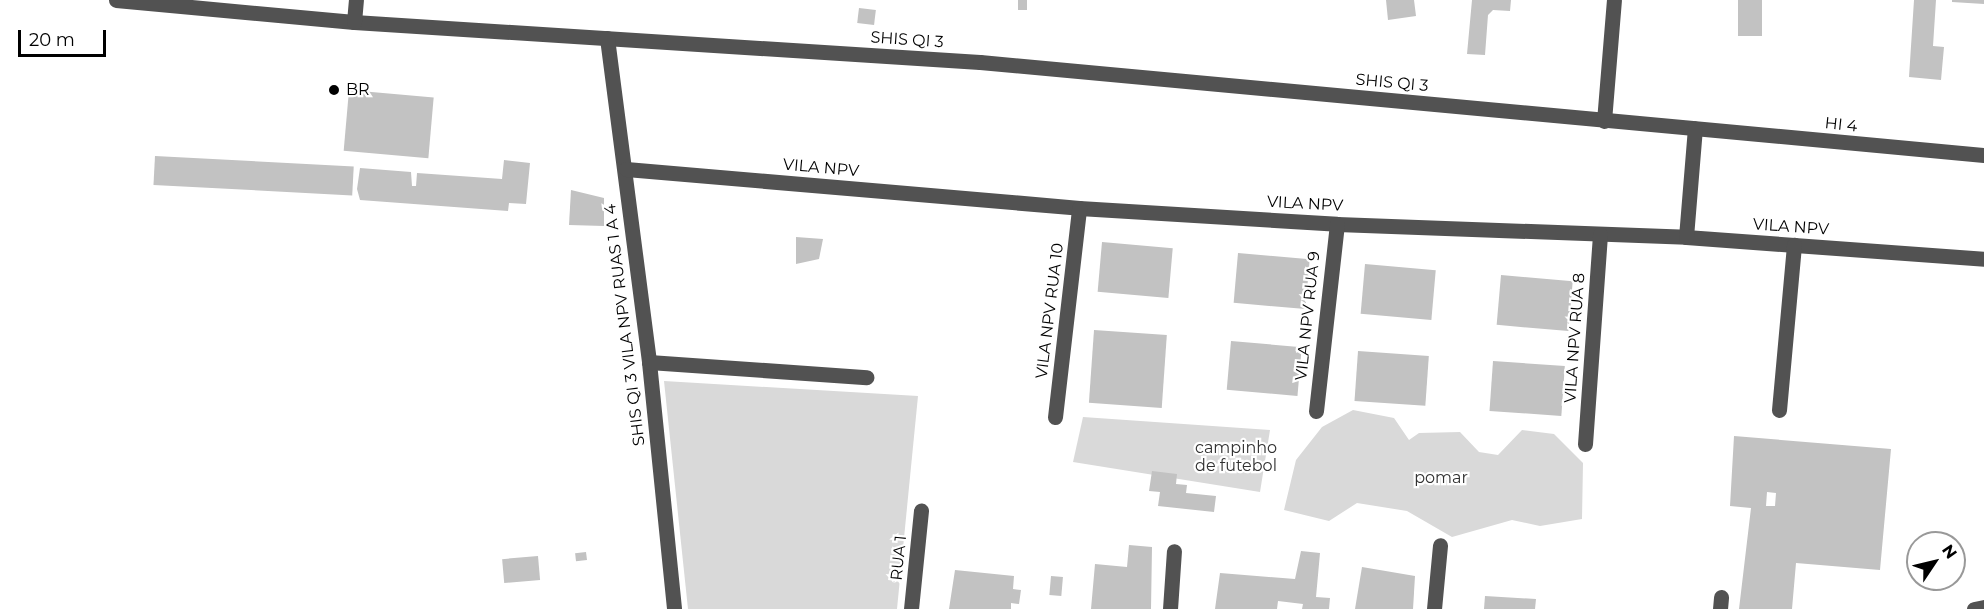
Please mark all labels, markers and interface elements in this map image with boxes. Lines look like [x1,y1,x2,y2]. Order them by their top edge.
scale bar [21,18,110,56]
street label: SHIS QI 3 [870,28,944,52]
text: 20 m [29,29,75,51]
street label: SHIS QI 3 [1355,70,1429,96]
place label: BR [346,80,370,100]
marker: BR [327,83,341,97]
street label: HI 4 [1824,114,1858,136]
street label: VILA NPV [782,155,860,181]
street label: VILA NPV [1266,192,1344,216]
street label: SHIS QI 3 VILA NPV RUAS 1 A 4 [601,203,649,447]
street label: VILA NPV [1752,215,1830,239]
street label: VILA NPV RUA 10 [1032,242,1068,380]
street label: VILA NPV RUA 9 [1292,250,1324,382]
street label: VILA NPV RUA 8 [1561,272,1589,404]
park label: campinho de futebol [1195,438,1277,476]
park label: pomar [1414,468,1468,488]
north arrow [1906,531,1966,591]
street label: RUA 1 [887,534,911,582]
text: N [1938,541,1961,562]

